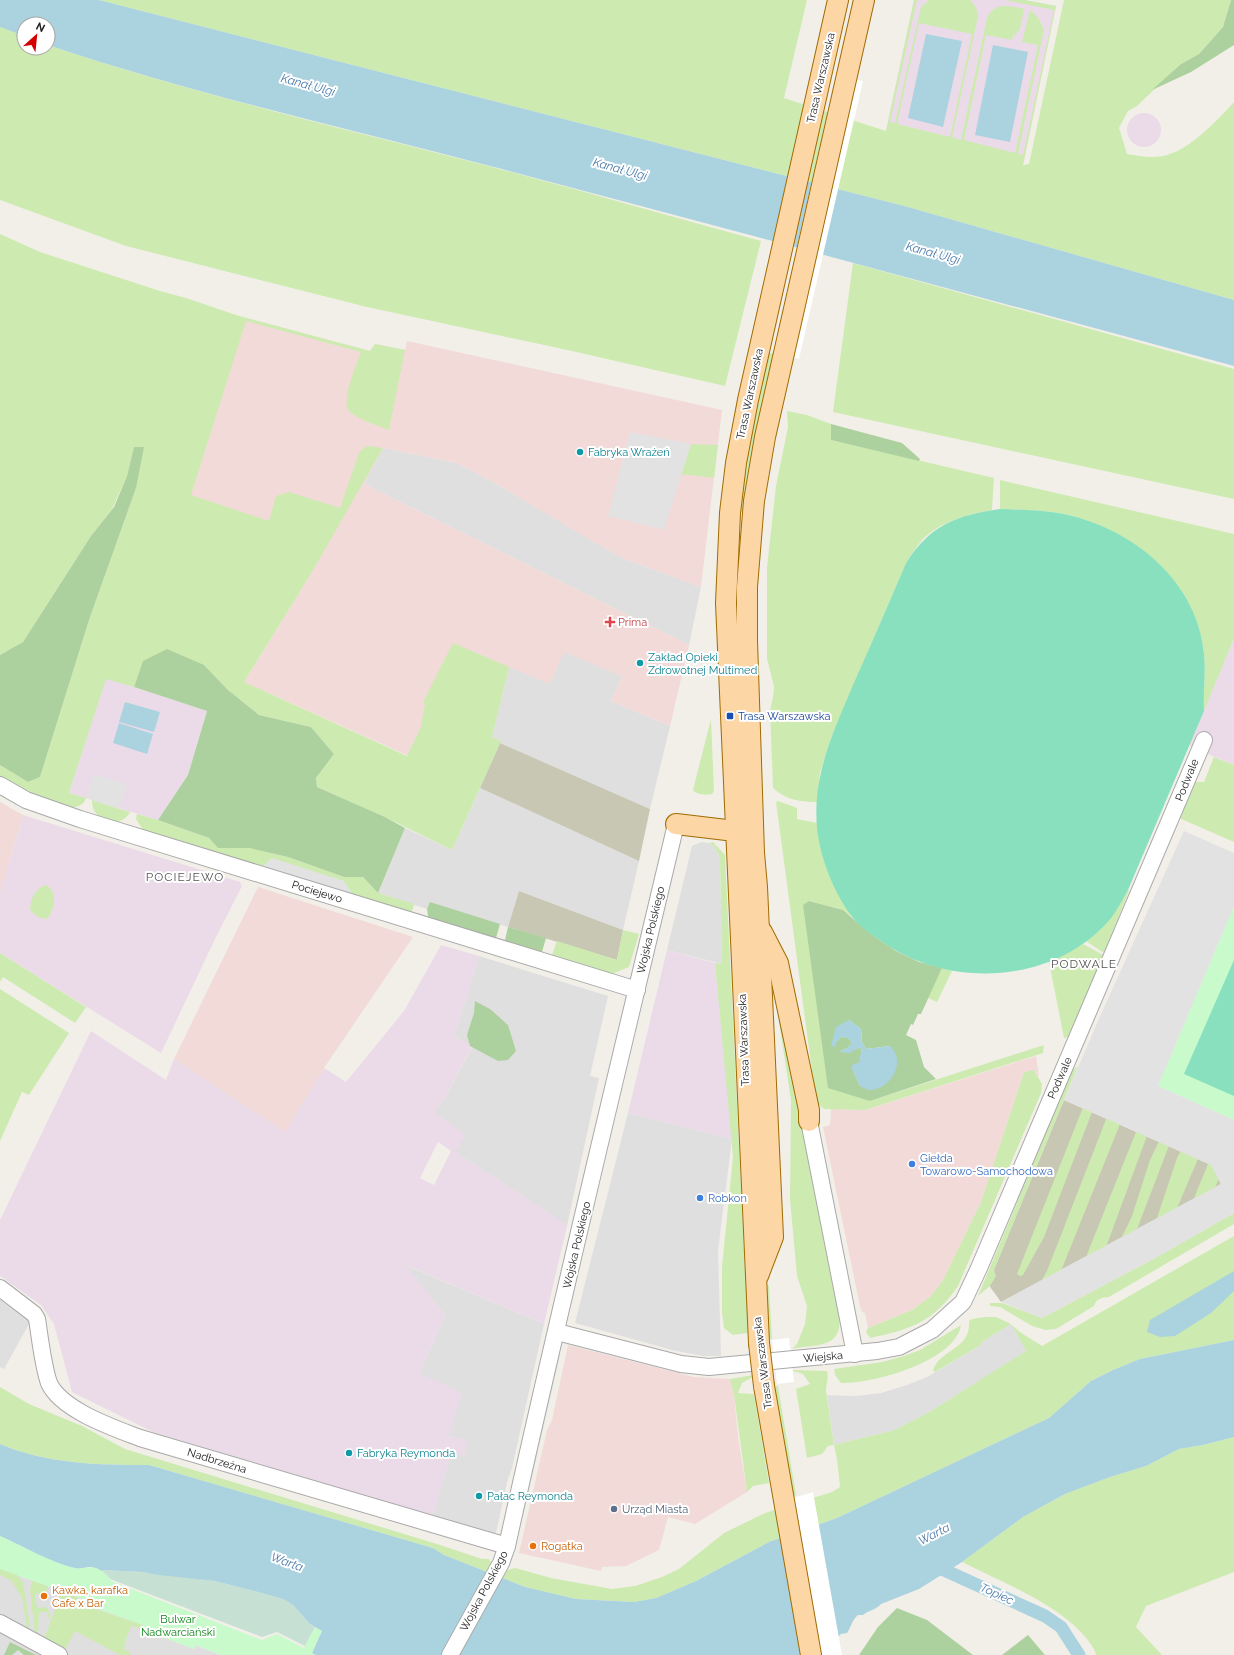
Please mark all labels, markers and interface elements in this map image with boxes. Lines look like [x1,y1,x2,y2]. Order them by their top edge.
north arrow [16,16,56,56]
text: N [34,20,47,35]
street label: Trasa Warszawska [804,31,838,125]
water label: Kanał Ulgi [279,71,337,99]
water label: Kanał Ulgi [591,155,649,183]
water label: Kanał Ulgi [904,239,962,267]
street label: Trasa Warszawska [734,347,766,441]
place label: Fabryka Wrażeń [588,446,670,459]
marker: Fabryka Wrażeń [575,447,585,457]
place label: Prima [618,616,647,629]
marker: Prima [605,617,615,627]
place label: Zakład Opieki Zdrowotnej Multimed [648,651,757,677]
marker: Zakład Opieki Zdrowotnej Multimed [635,658,645,668]
place label: Trasa Warszawska [738,710,831,723]
marker: Trasa Warszawska [725,711,735,721]
street label: Podwale [1173,756,1202,803]
district label: POCIEJEWO [146,870,224,884]
street label: Pociejewo [290,878,344,906]
street label: Wojska Polskiego [635,885,667,975]
district label: PODWALE [1051,957,1117,971]
street label: Trasa Warszawska [736,994,752,1086]
street label: Podwale [1045,1055,1075,1101]
place label: Giełda Towarowo-Samochodowa [920,1152,1053,1178]
marker: Giełda Towarowo-Samochodowa [907,1159,917,1169]
place label: Robkon [708,1192,747,1205]
marker: Robkon [695,1193,705,1203]
street label: Wojska Polskiego [561,1200,593,1290]
street label: Trasa Warszawska [751,1316,775,1410]
street label: Wiejska [803,1349,843,1365]
street label: Nadbrzeżna [186,1446,248,1476]
place label: Fabryka Reymonda [357,1447,455,1460]
marker: Fabryka Reymonda [344,1448,354,1458]
place label: Pałac Reymonda [487,1490,573,1503]
marker: Pałac Reymonda [474,1491,484,1501]
place label: Urząd Miasta [622,1503,688,1516]
marker: Urząd Miasta [609,1504,619,1514]
water label: Warta [916,1520,952,1548]
place label: Rogatka [541,1540,583,1553]
marker: Rogatka [528,1541,538,1551]
street label: Wojska Polskiego [457,1548,511,1633]
water label: Warta [269,1550,305,1574]
water label: Topiec [978,1580,1016,1608]
place label: Kawka, karafka Cafe x Bar [52,1584,128,1610]
marker: Kawka, karafka Cafe x Bar [39,1591,49,1601]
park label: Bulwar Nadwarciański [141,1613,215,1639]

